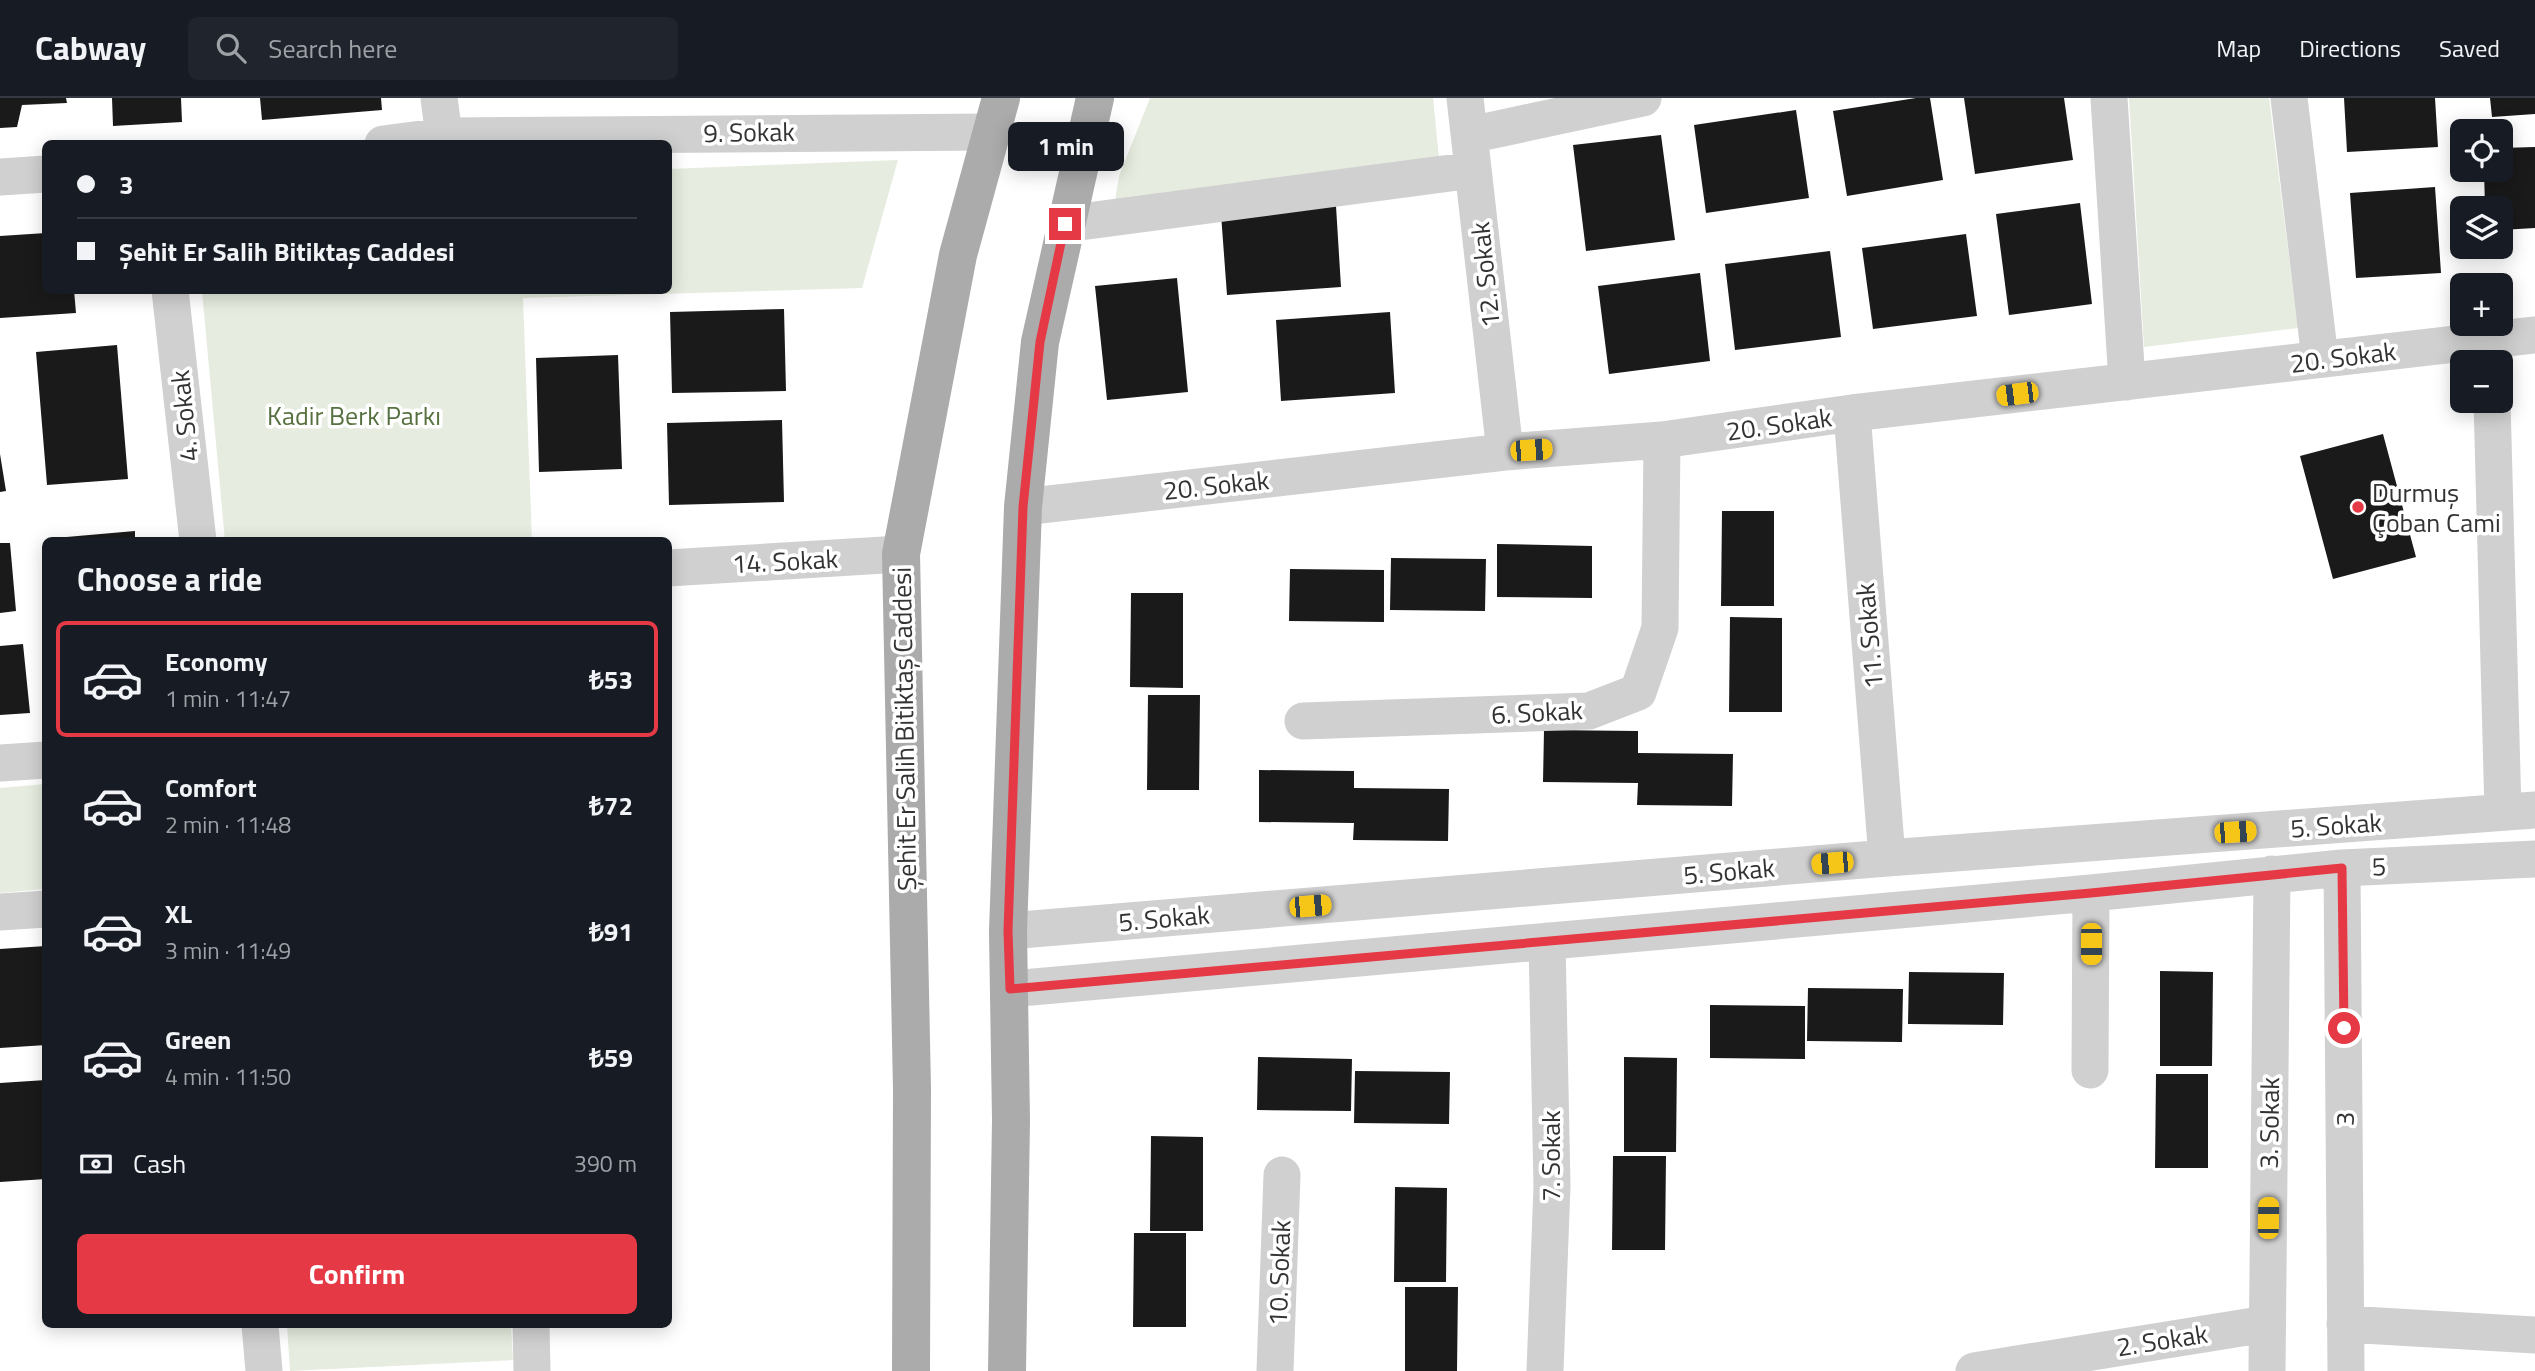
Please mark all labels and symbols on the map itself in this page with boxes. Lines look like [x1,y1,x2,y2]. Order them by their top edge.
street label: 9. Sokak [703,112,795,152]
callout: 1 min [1007,122,1123,172]
route end [1049,208,1081,240]
street label: 12. Sokak [1460,220,1510,330]
street label: 20. Sokak [2288,331,2398,383]
street label: 4. Sokak [160,368,208,464]
car [1995,381,2040,407]
park label: Kadir Berk Parkı [267,396,441,435]
street label: 20. Sokak [1724,397,1834,451]
car [1510,438,1553,462]
street label: 20. Sokak [1161,460,1271,510]
place label: Durmuş Çoban Cami [2372,473,2501,542]
marker: Durmuş Çoban Cami [2350,499,2366,515]
street label: 14. Sokak [731,539,839,583]
street label: Şehit Er Salih Bitiktaş Caddesi [882,567,926,891]
street label: 11. Sokak [1845,581,1893,691]
street label: 6. Sokak [1490,690,1584,734]
street label: 5. Sokak [2289,802,2383,848]
car [2214,820,2257,844]
street label: 5 [2371,846,2387,886]
street label: 5. Sokak [1682,848,1776,894]
car [1811,851,1854,875]
car [1289,894,1332,918]
street label: 5. Sokak [1117,895,1211,941]
car [2081,923,2102,965]
route start [2328,1012,2360,1044]
street label: 3. Sokak [2249,1077,2289,1169]
street label: 7. Sokak [1531,1110,1570,1202]
street label: 3 [2325,1112,2364,1126]
car [2258,1197,2279,1239]
street label: 10. Sokak [1258,1219,1300,1327]
street label: 2. Sokak [2114,1314,2210,1366]

